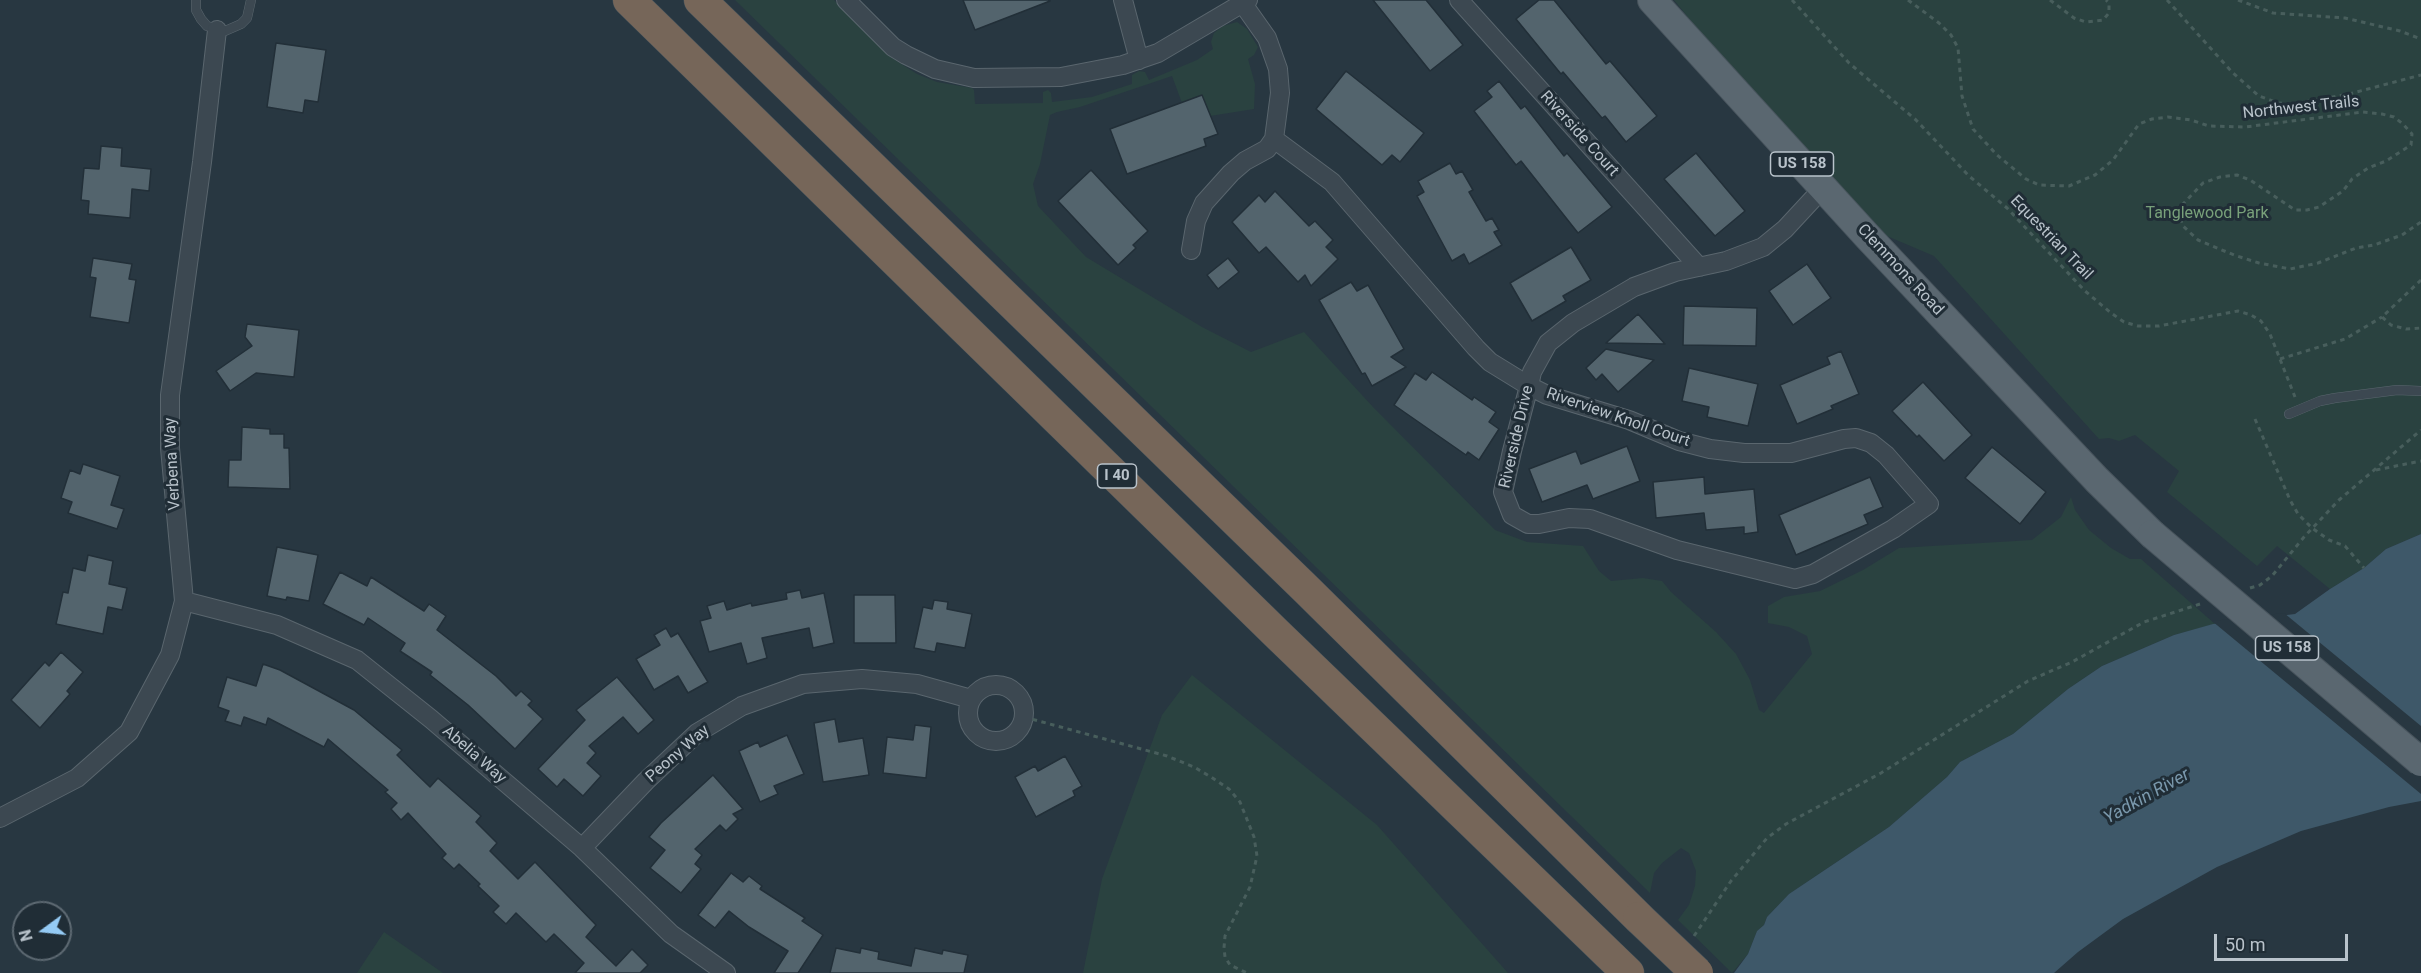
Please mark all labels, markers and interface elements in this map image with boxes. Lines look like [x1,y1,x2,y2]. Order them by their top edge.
street label: Riverside Court [1536,87,1622,181]
street label: Northwest Trails [2242,92,2360,124]
road number: US 158 [1770,152,1834,176]
street label: Equestrian Trail [2006,192,2096,284]
park label: Tanglewood Park [2145,204,2269,224]
street label: Clemmons Road [1853,220,1947,320]
street label: Riverside Drive [1496,384,1538,490]
street label: Riverview Knoll Court [1544,384,1692,452]
street label: Verbena Way [161,417,185,511]
road number: I 40 [1098,464,1136,488]
road number: US 158 [2256,636,2318,660]
street label: Peony Way [642,721,714,787]
street label: Abelia Way [438,722,510,788]
water label: Yadkin River [2100,765,2194,829]
north arrow [12,901,72,961]
scale bar [2217,922,2350,960]
text: N [15,927,37,943]
text: 50 m [2225,934,2265,955]

